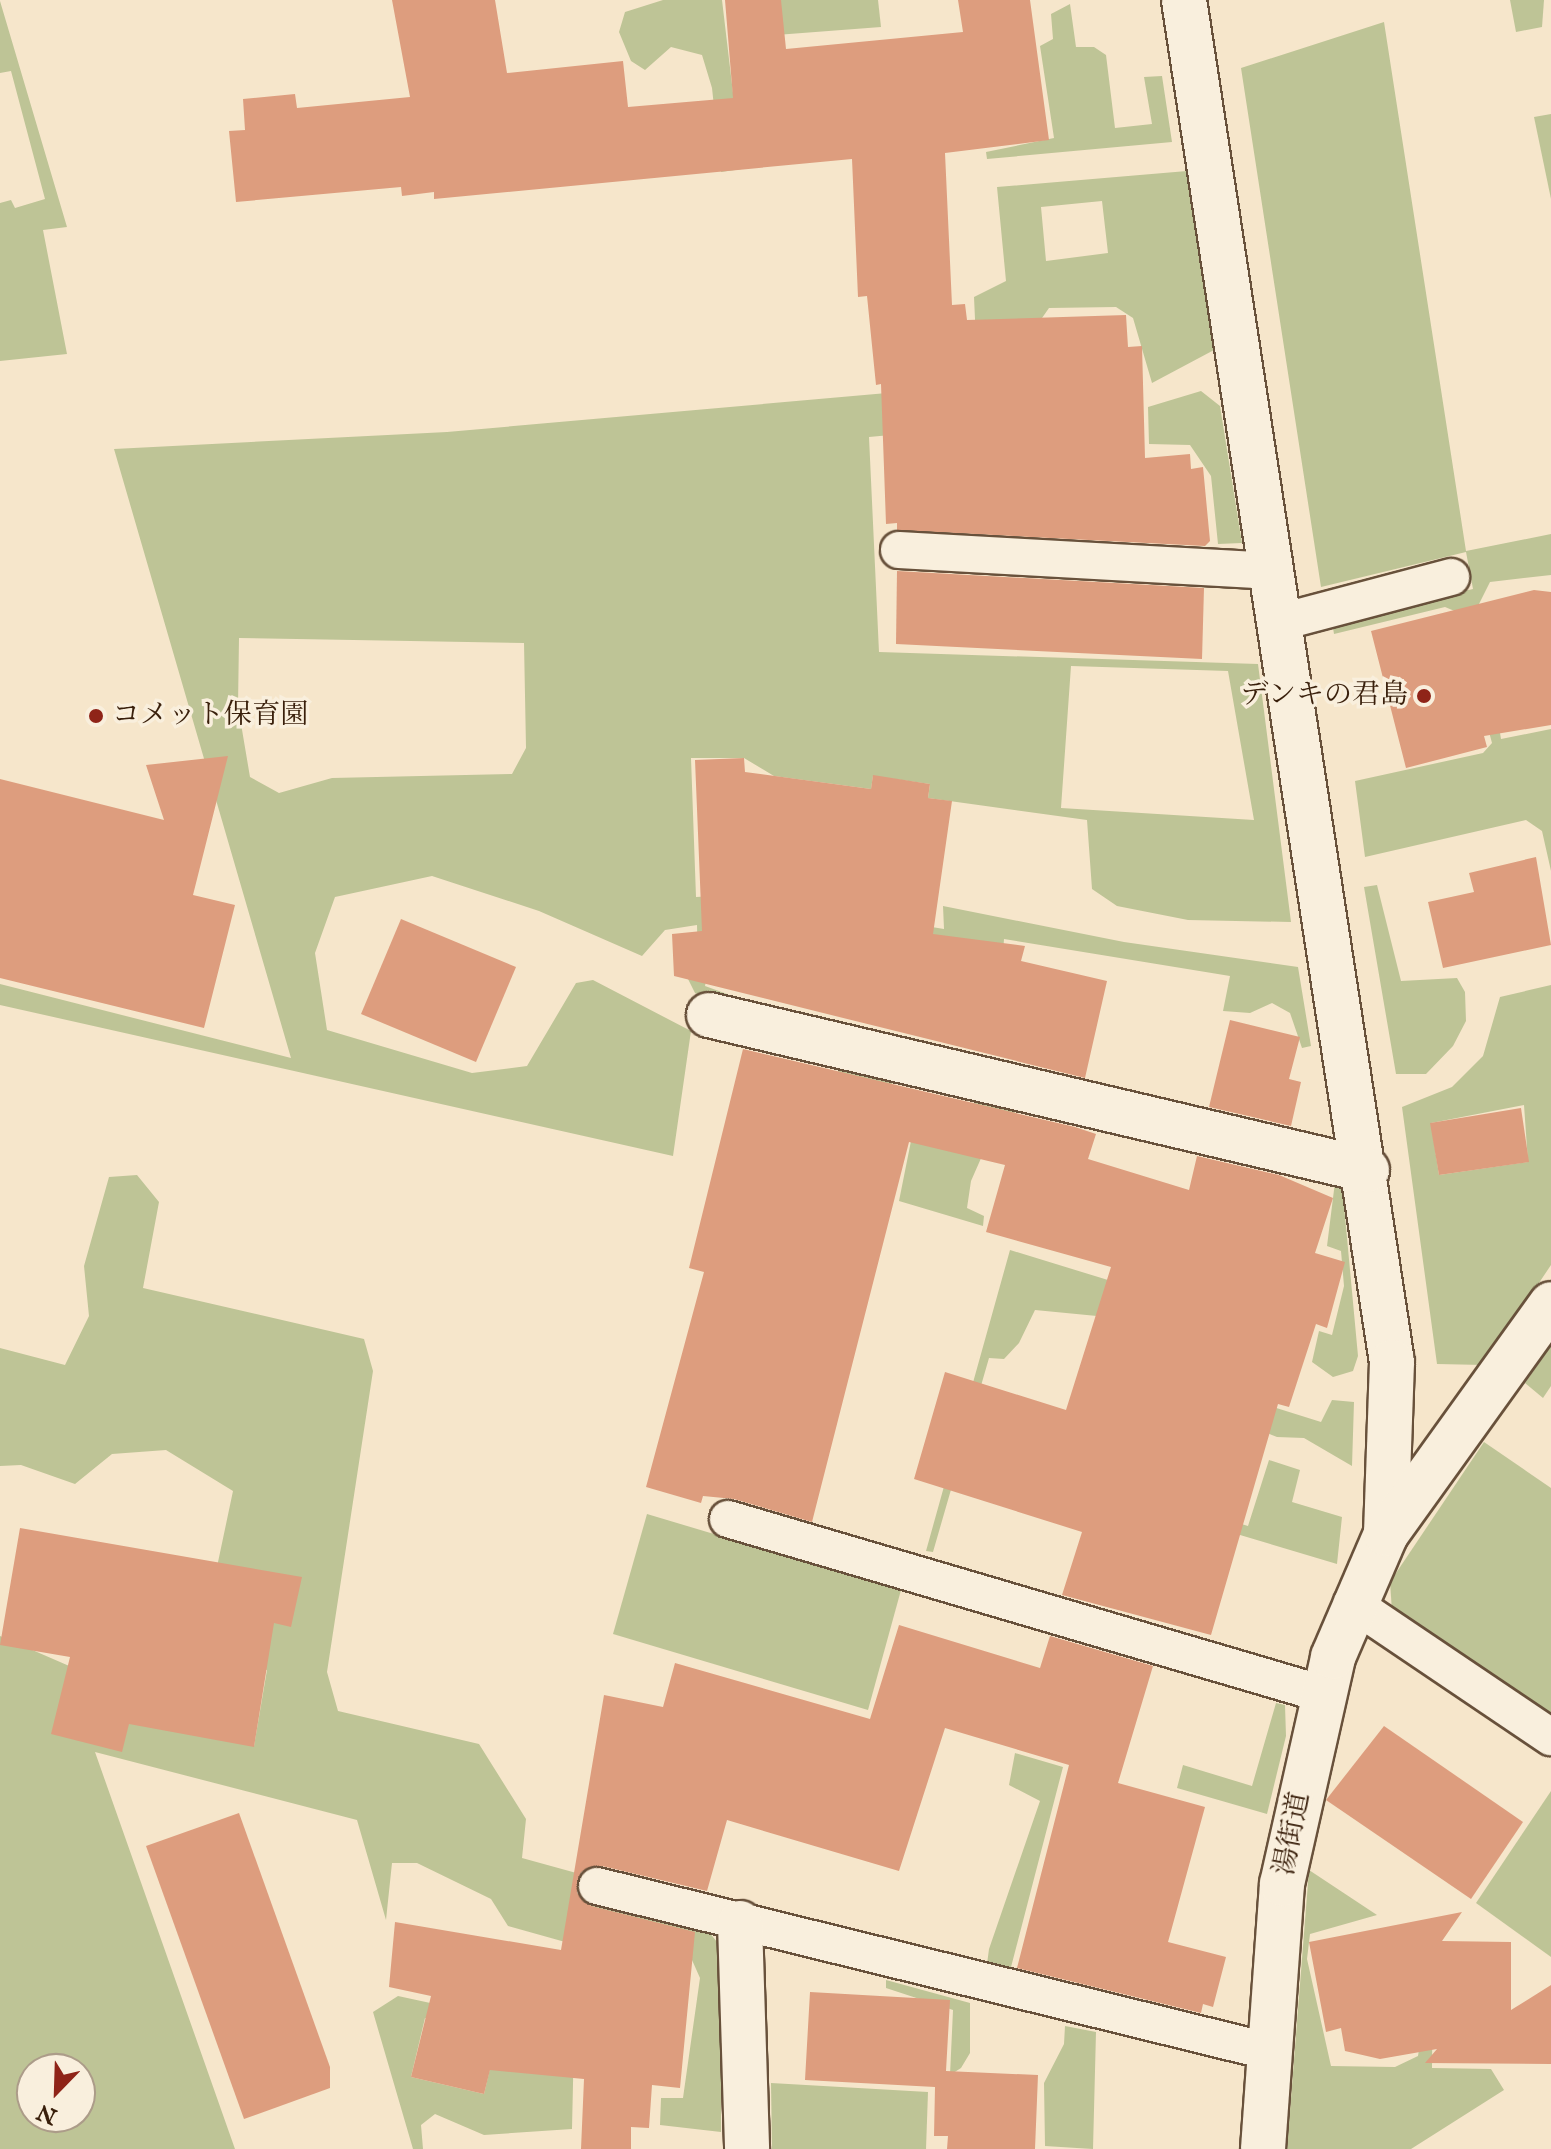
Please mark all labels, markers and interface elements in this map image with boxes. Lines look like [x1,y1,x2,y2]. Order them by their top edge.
place label: デンキの君島 [1240,679,1408,713]
marker: デンキの君島 [1415,687,1433,705]
place label: コメット保育園 [112,699,308,733]
marker: コメット保育園 [87,707,105,725]
street label: 湯街道 [1268,1790,1318,1878]
north arrow [16,2053,96,2133]
text: N [33,2097,62,2130]

